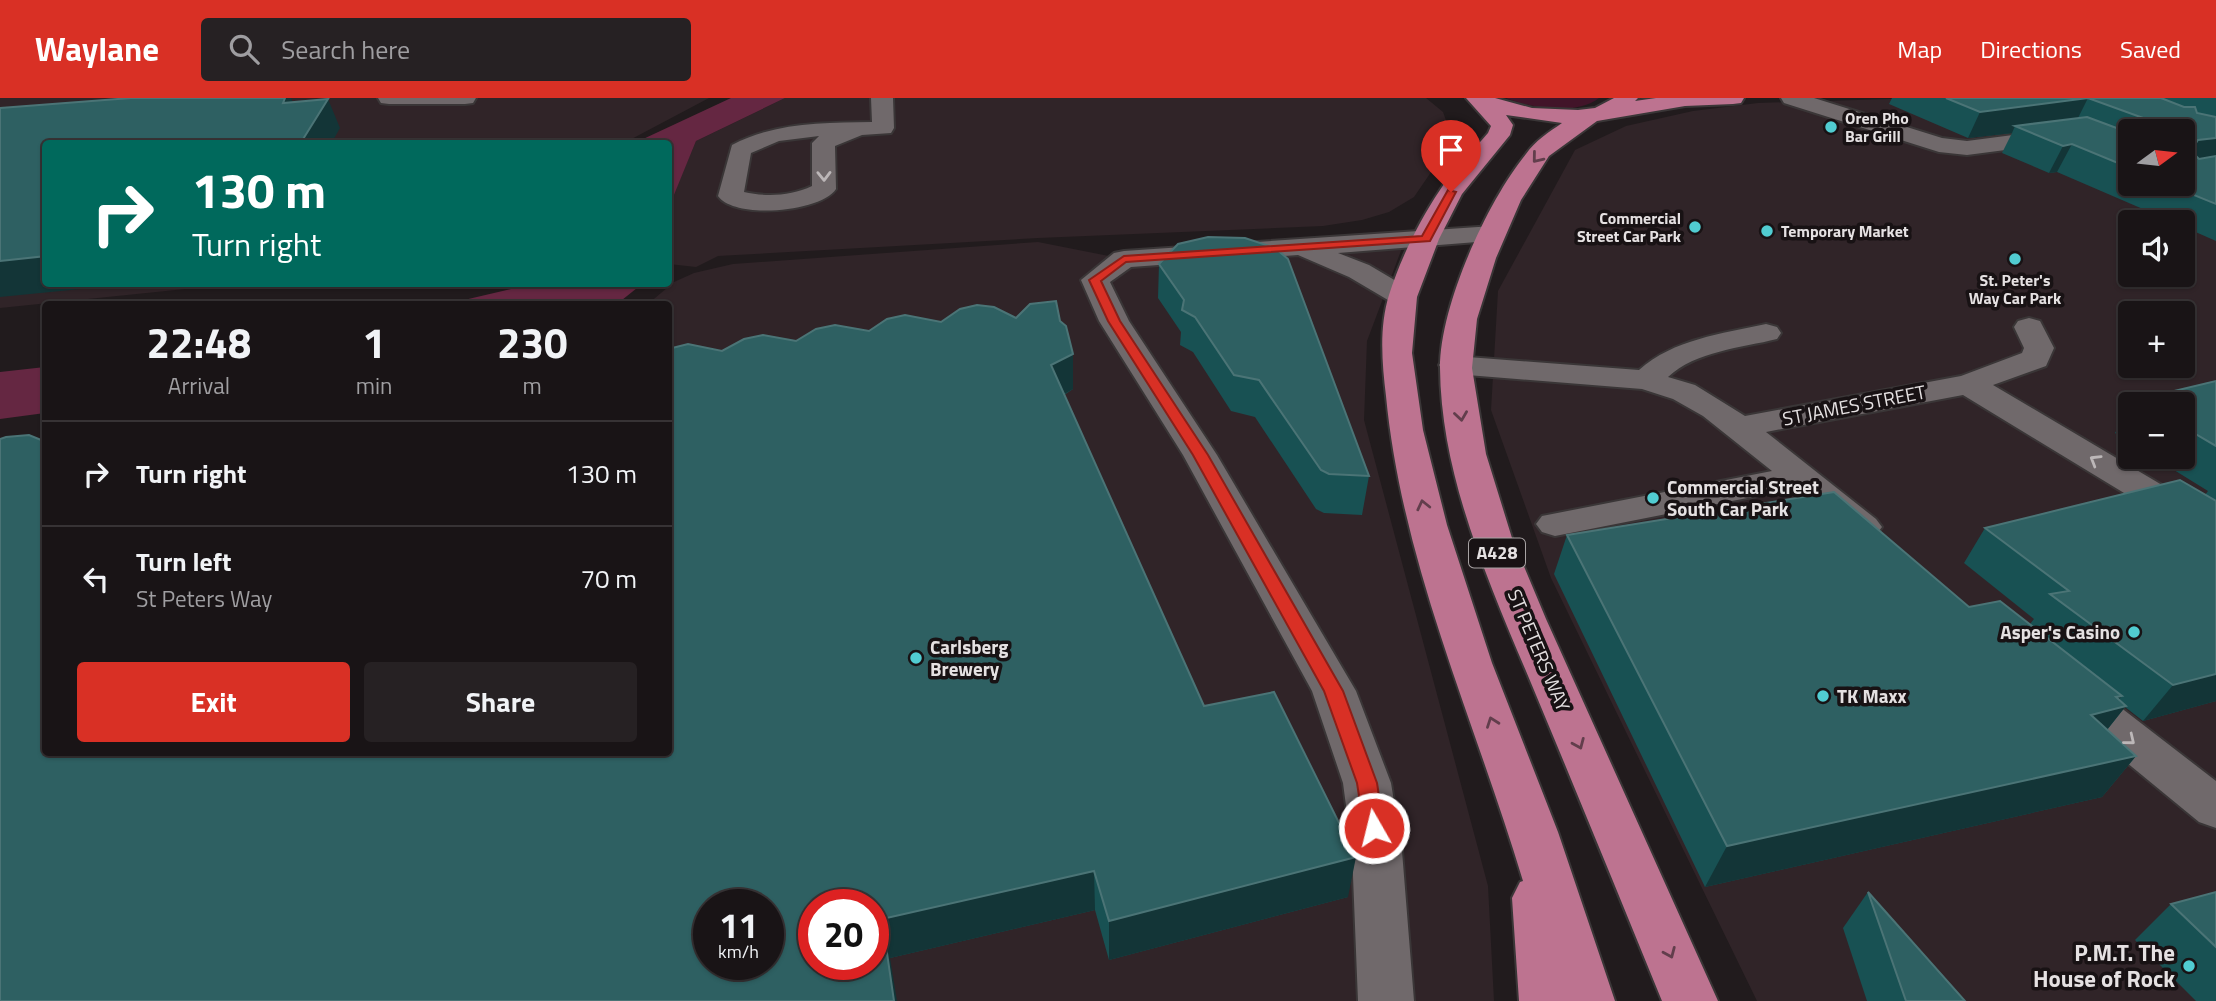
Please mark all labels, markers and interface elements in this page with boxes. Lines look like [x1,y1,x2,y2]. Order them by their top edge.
search box [201,18,691,81]
text: Waylane [35,24,159,74]
icon: search [225,30,263,68]
text: Search here [281,30,410,69]
text: Map [1897,31,1942,67]
text: Directions [1980,31,2082,67]
text: Saved [2120,31,2181,67]
place label: Oren Pho Bar Grill [1845,106,1909,148]
marker: Oren Pho Bar Grill [1823,119,1839,135]
north arrow [2118,119,2194,196]
map controls [2118,119,2195,469]
pin [1421,120,1481,192]
icon: arrive [1432,131,1470,169]
one-way arrow [1532,150,1545,162]
text: 130 m [192,152,326,227]
icon: right [77,168,168,259]
one-way arrow [816,172,832,182]
place label: Commercial Street Car Park [1577,206,1682,248]
button: sound [2118,210,2195,287]
marker: Commercial Street Car Park [1687,219,1703,235]
place label: Temporary Market [1781,219,1909,243]
text: Turn right [192,220,321,268]
marker: Temporary Market [1759,223,1775,239]
marker: St. Peter's Way Car Park [2007,251,2023,267]
place label: St. Peter's Way Car Park [1969,268,2062,310]
button: + [2118,301,2195,378]
text: 22:48 [146,310,251,374]
text: 1 [362,310,386,374]
text: 230 [497,310,567,374]
text: Arrival [168,368,230,403]
text: min [356,368,392,403]
text: m [523,368,542,403]
street label: ST JAMES STREET [1780,376,1928,433]
button: − [2118,392,2195,469]
one-way arrow [1453,410,1468,422]
text: Turn right [136,454,247,493]
text: 130 m [566,454,637,493]
icon: right [77,455,115,493]
one-way arrow [2089,455,2102,468]
place label: Commercial Street South Car Park [1667,472,1819,523]
marker: Commercial Street South Car Park [1645,490,1661,506]
one-way arrow [1417,499,1432,511]
road number: A428 [1469,538,1525,568]
text: Turn left [136,542,231,581]
text: 70 m [580,559,637,598]
icon: left [77,560,115,598]
text: St Peters Way [136,581,272,616]
street label: ST PETERS WAY [1501,584,1579,716]
place label: Asper's Casino [2000,617,2120,646]
marker: Asper's Casino [2126,624,2142,640]
place label: Carlsberg Brewery [930,632,1008,683]
marker: Carlsberg Brewery [908,650,924,666]
button: Exit [77,662,350,742]
button: Share [364,662,637,742]
place label: TK Maxx [1837,681,1906,710]
marker: TK Maxx [1815,688,1831,704]
one-way arrow [1487,716,1501,728]
one-way arrow [2122,732,2135,744]
one-way arrow [1571,737,1585,749]
position arrow [1337,791,1411,865]
speed limit sign: 20 [798,889,889,980]
text: 11 [719,898,758,952]
place label: P.M.T. The House of Rock [2033,935,2175,996]
text: km/h [718,938,759,965]
one-way arrow [1661,946,1675,958]
marker: P.M.T. The House of Rock [2181,958,2197,974]

